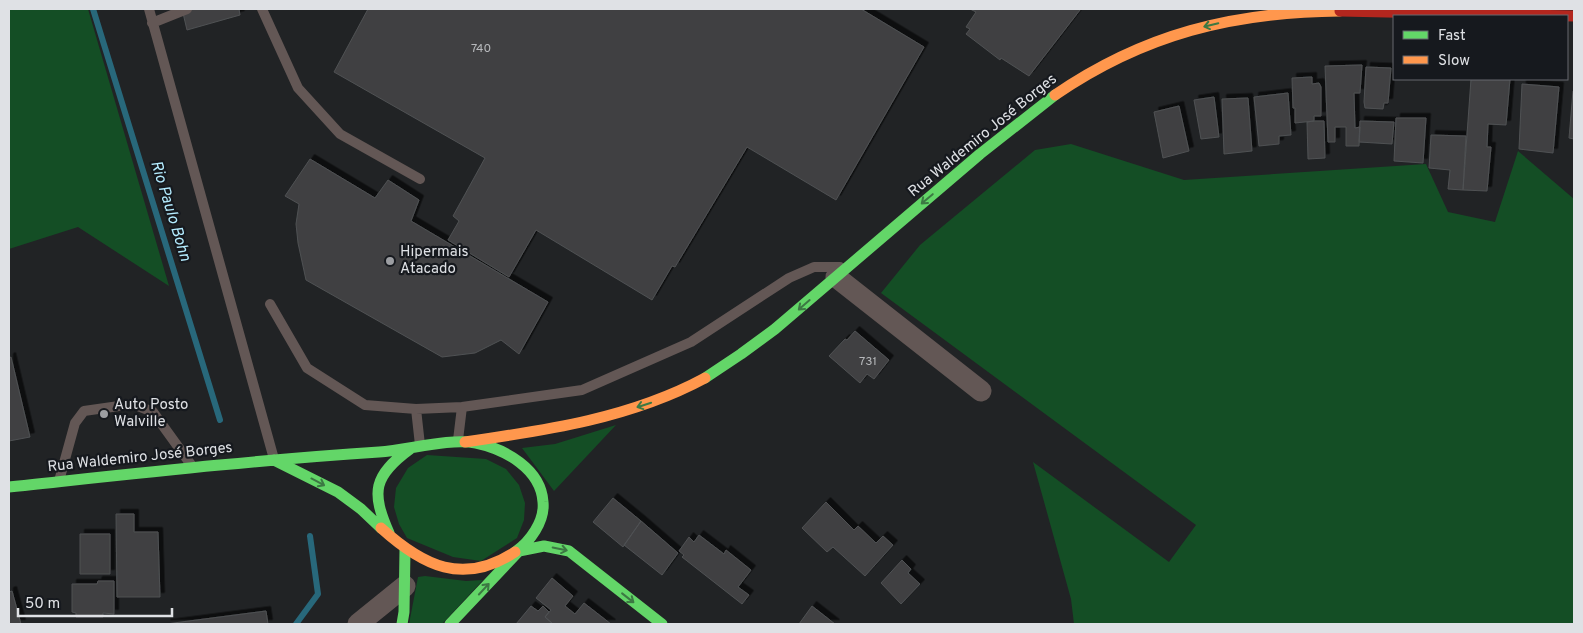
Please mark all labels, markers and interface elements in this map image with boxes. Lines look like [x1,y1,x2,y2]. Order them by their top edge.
legend [1393,15,1568,80]
one-way arrow [1204,21,1220,30]
text: Fast [1438,27,1466,46]
house number: 740 [471,41,491,57]
text: Slow [1438,52,1470,71]
street label: Rua Waldemiro José Borges [905,70,1061,202]
water label: Rio Paulo Bohn [145,158,195,264]
one-way arrow [921,194,934,205]
place label: Hipermais Atacado [400,243,469,279]
marker: Hipermais Atacado [384,255,396,267]
one-way arrow [797,299,810,311]
house number: 731 [859,354,877,370]
place label: Auto Posto Walville [114,396,188,432]
one-way arrow [637,401,652,410]
marker: Auto Posto Walville [98,408,110,420]
street label: Rua Waldemiro José Borges [47,439,233,477]
one-way arrow [310,477,325,487]
one-way arrow [552,545,568,554]
one-way arrow [478,582,490,595]
scale bar [18,586,171,618]
one-way arrow [622,592,635,603]
text: 50 m [25,595,60,614]

